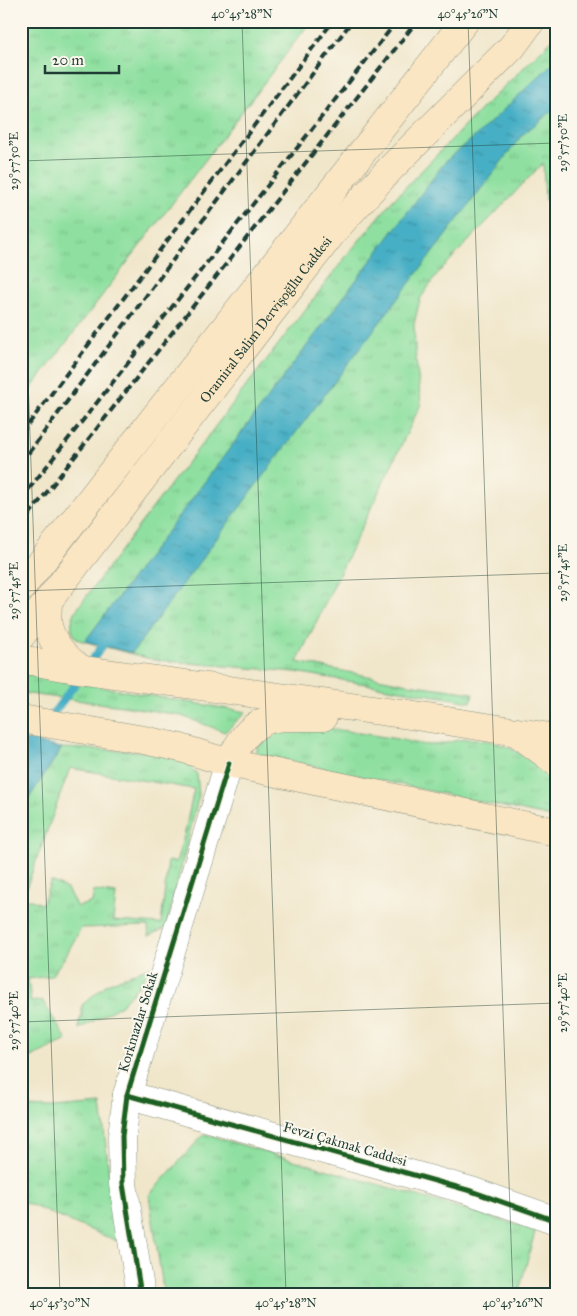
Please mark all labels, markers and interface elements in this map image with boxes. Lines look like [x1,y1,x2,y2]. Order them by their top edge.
text: 40°45'28"N [211,7,273,21]
text: 40°45'26"N [437,7,499,21]
scale bar [45,42,119,74]
text: 20 m [52,51,84,69]
text: 29°57'50"E [556,113,570,172]
text: 29°57'50"E [7,131,21,190]
street label: Oramiral Salim Dervişoğllu Caddesi [196,233,335,406]
text: 29°57'45"E [556,544,570,602]
text: 29°57'45"E [7,562,21,620]
street label: Korkmazlar Sokak [115,969,162,1075]
text: 29°57'40"E [556,973,570,1033]
text: 29°57'40"E [7,991,21,1051]
street label: Fevzi Çakmak Caddesi [281,1118,409,1170]
text: 40°45'30"N [30,1296,90,1310]
text: 40°45'28"N [255,1296,317,1310]
text: 40°45'26"N [482,1296,544,1310]

